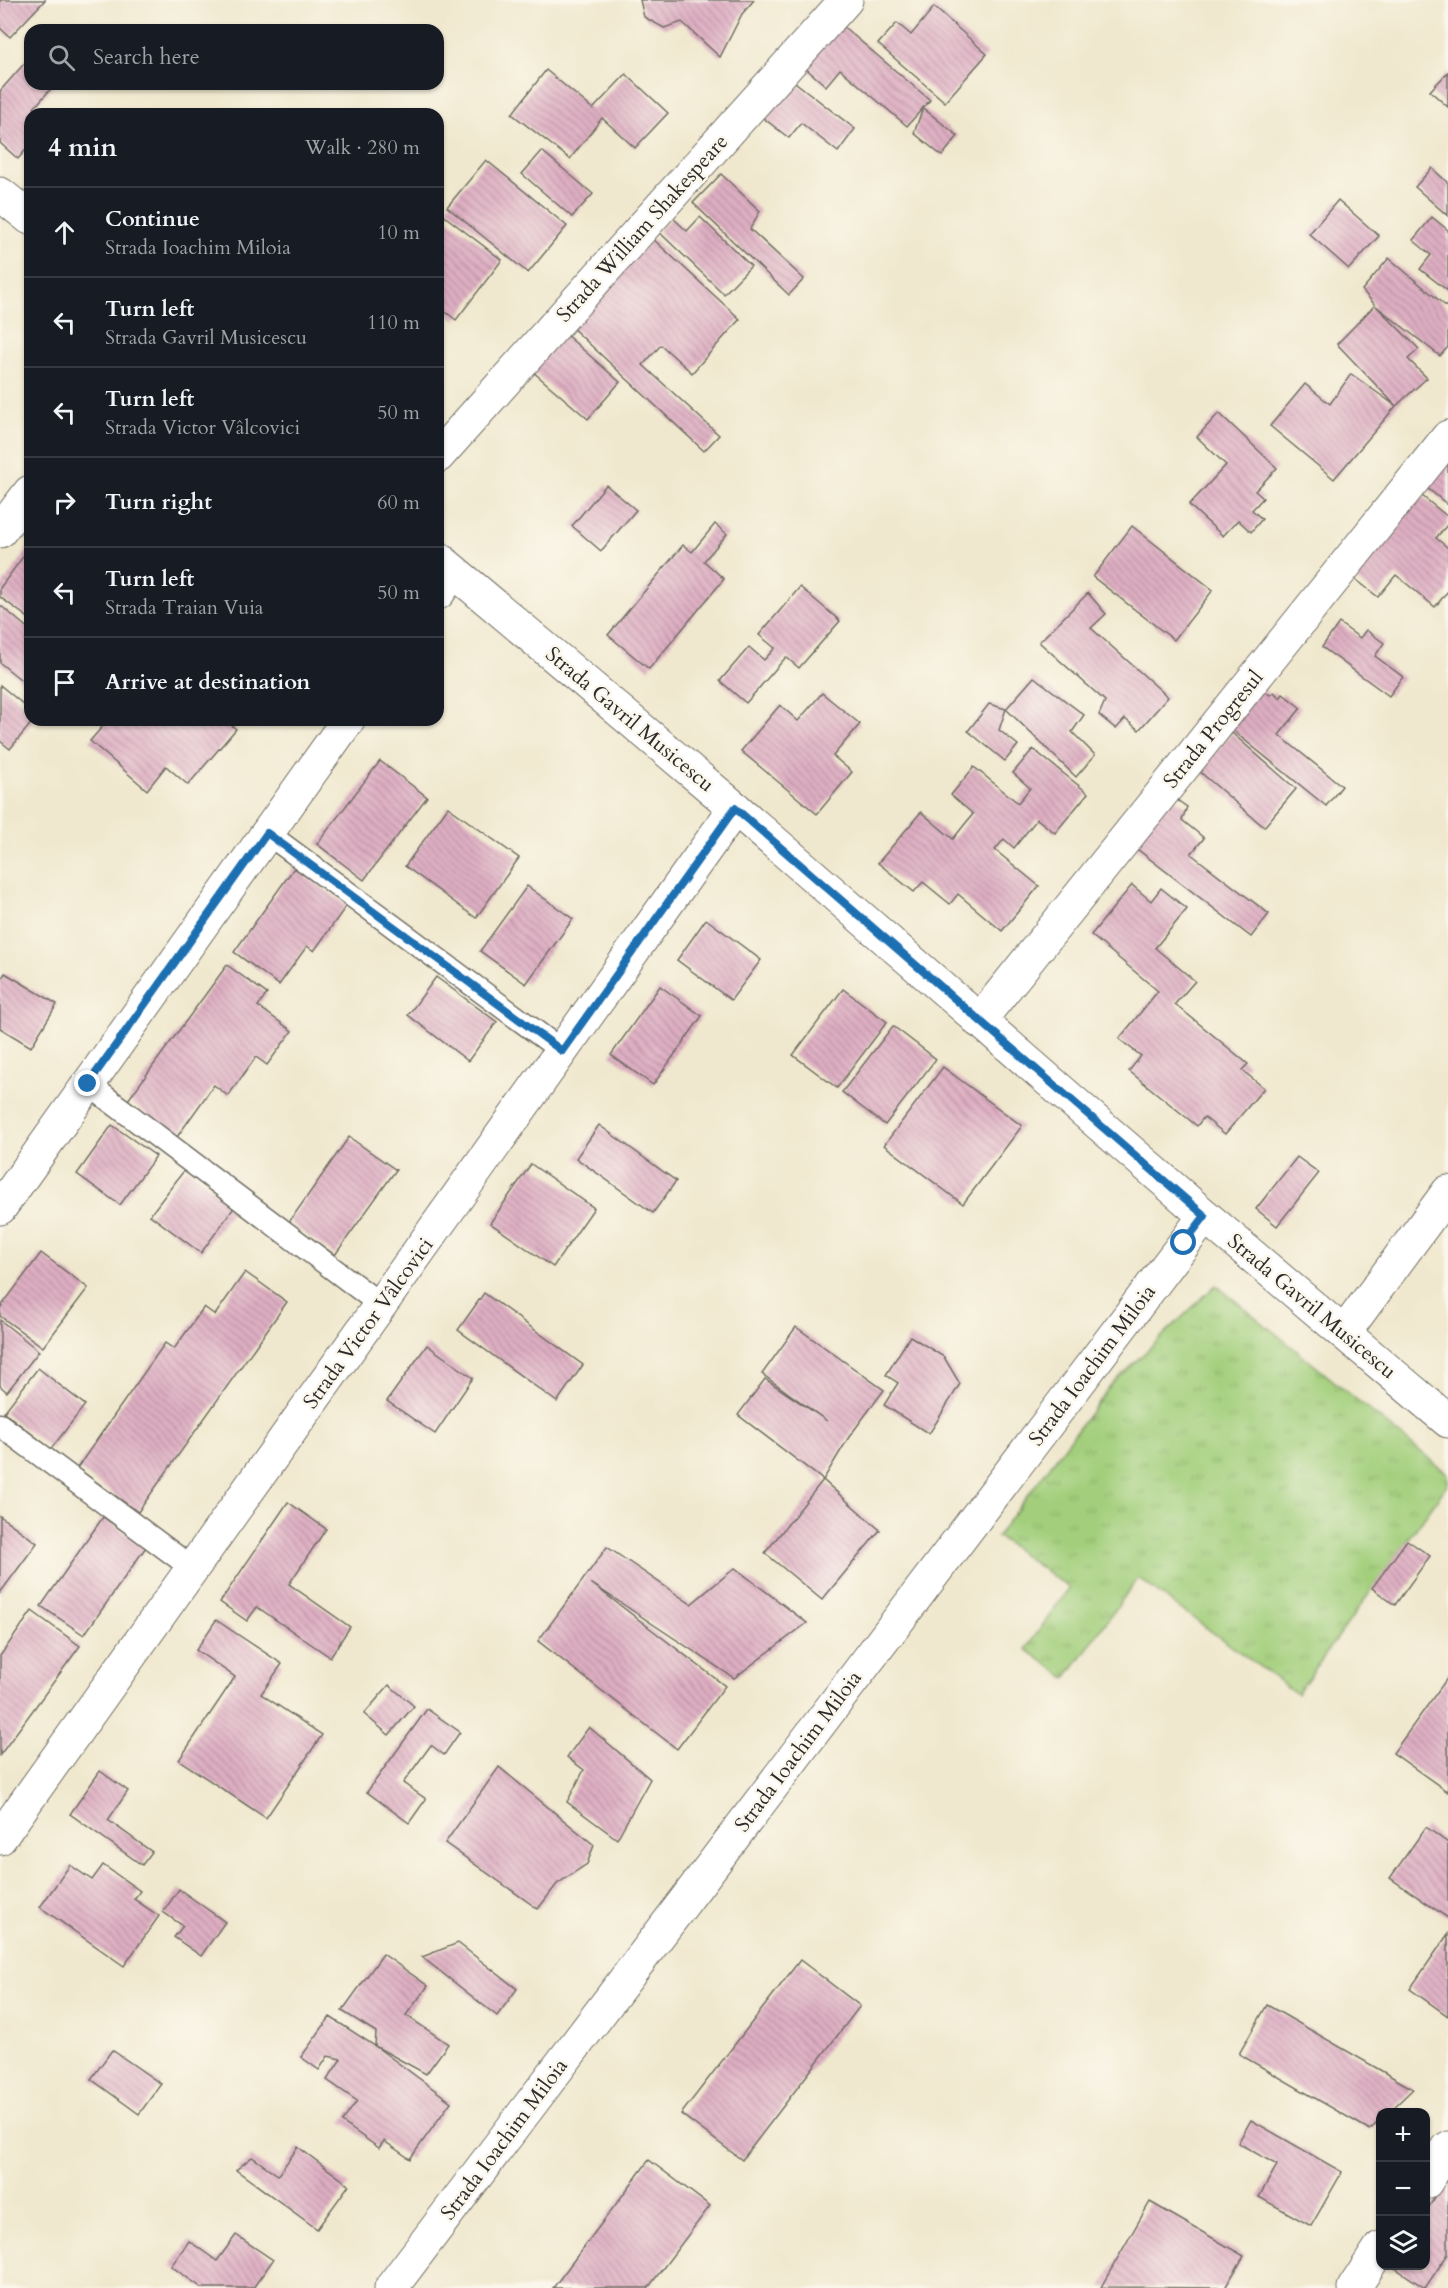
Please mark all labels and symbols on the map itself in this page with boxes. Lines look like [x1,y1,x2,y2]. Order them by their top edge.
street label: Strada William Shakespeare [550,128,735,329]
street label: Strada Gavril Musicescu [539,640,720,799]
street label: Strada Progresul [1157,664,1270,794]
route end [74,1070,100,1096]
street label: Strada Gavril Musicescu [1221,1227,1402,1386]
route start [1170,1229,1196,1255]
street label: Strada Victor Vâlcovici [296,1232,440,1415]
street label: Strada Ioachim Miloia [1022,1279,1163,1452]
street label: Strada Ioachim Miloia [728,1665,869,1838]
street label: Strada Ioachim Miloia [434,2053,575,2226]

